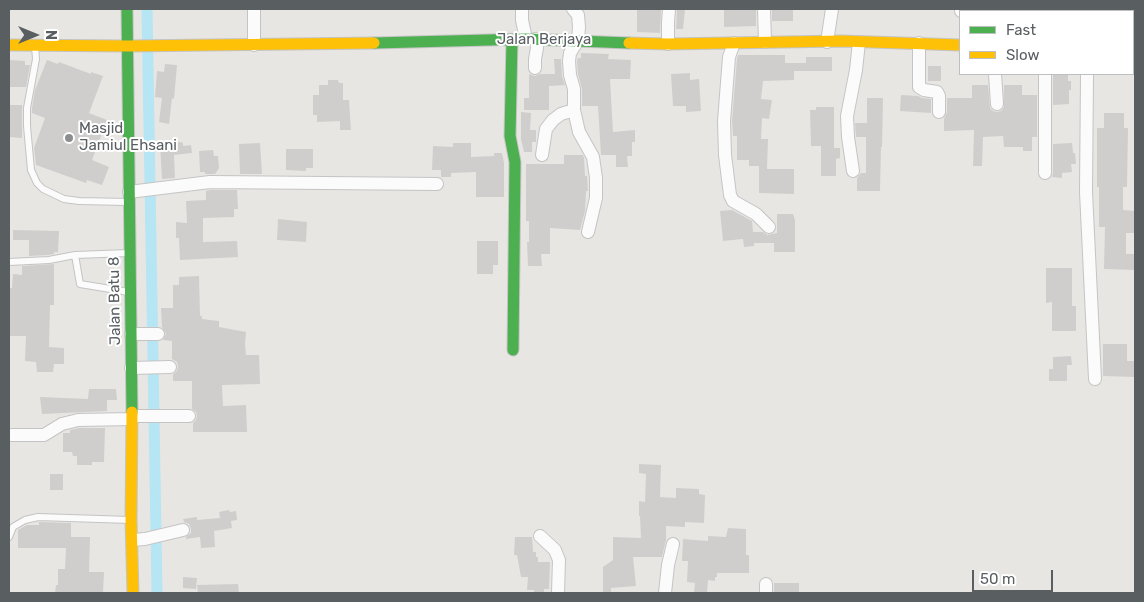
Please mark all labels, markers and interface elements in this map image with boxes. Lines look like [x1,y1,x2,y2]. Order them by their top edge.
north arrow [10,10,60,60]
legend [959,10,1134,75]
text: Fast [1006,21,1036,39]
text: N [42,30,59,40]
street label: Jalan Berjaya [497,31,591,49]
text: Slow [1006,46,1039,64]
place label: Masjid Jamiul Ehsani [79,120,177,155]
marker: Masjid Jamiul Ehsani [63,132,75,144]
street label: Jalan Batu 8 [105,256,125,346]
scale bar [974,560,1055,592]
text: 50 m [980,570,1015,588]

